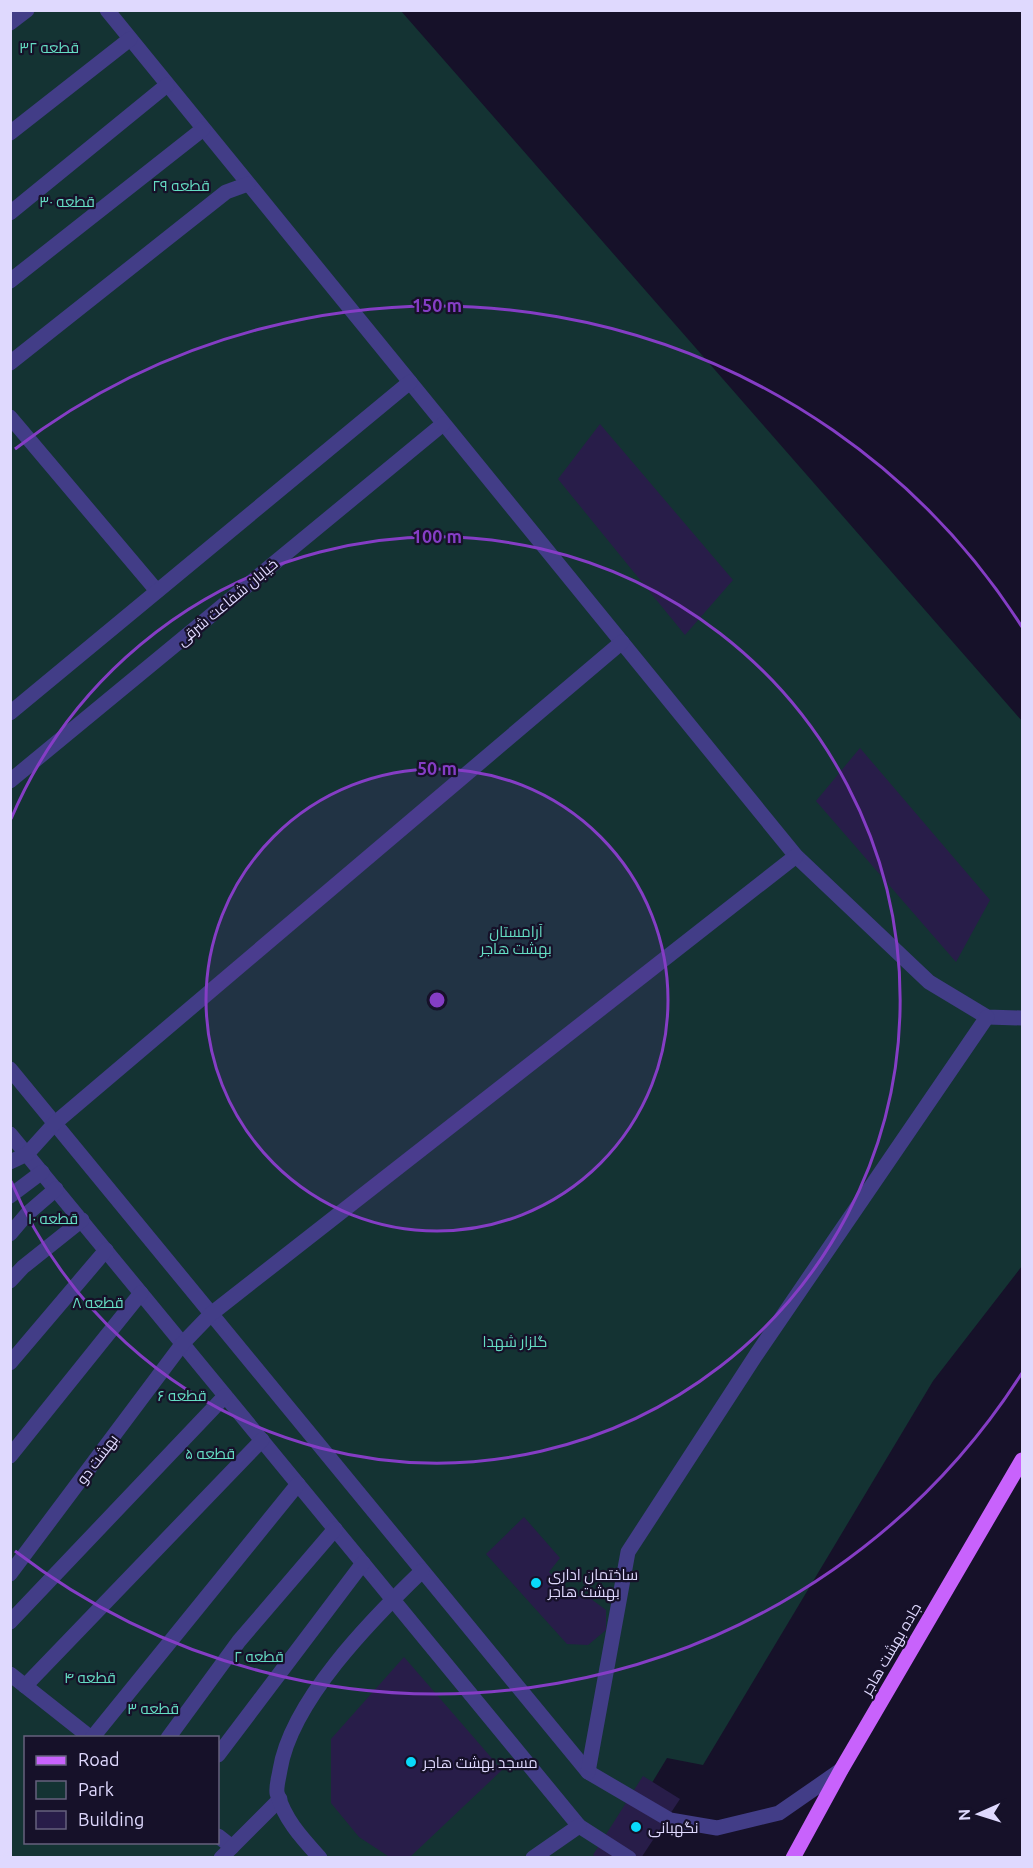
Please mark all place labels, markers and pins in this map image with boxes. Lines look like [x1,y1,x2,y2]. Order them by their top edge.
centre of rings [427,990,447,1010]
place label: ساختمان اداری بهشت هاجر [547,1566,638,1602]
marker: ساختمان اداری بهشت هاجر [529,1576,543,1590]
place label: مسجد بهشت هاجر [422,1754,538,1773]
marker: مسجد بهشت هاجر [404,1755,418,1769]
place label: نگهبانی [648,1819,699,1838]
marker: نگهبانی [629,1820,643,1834]

